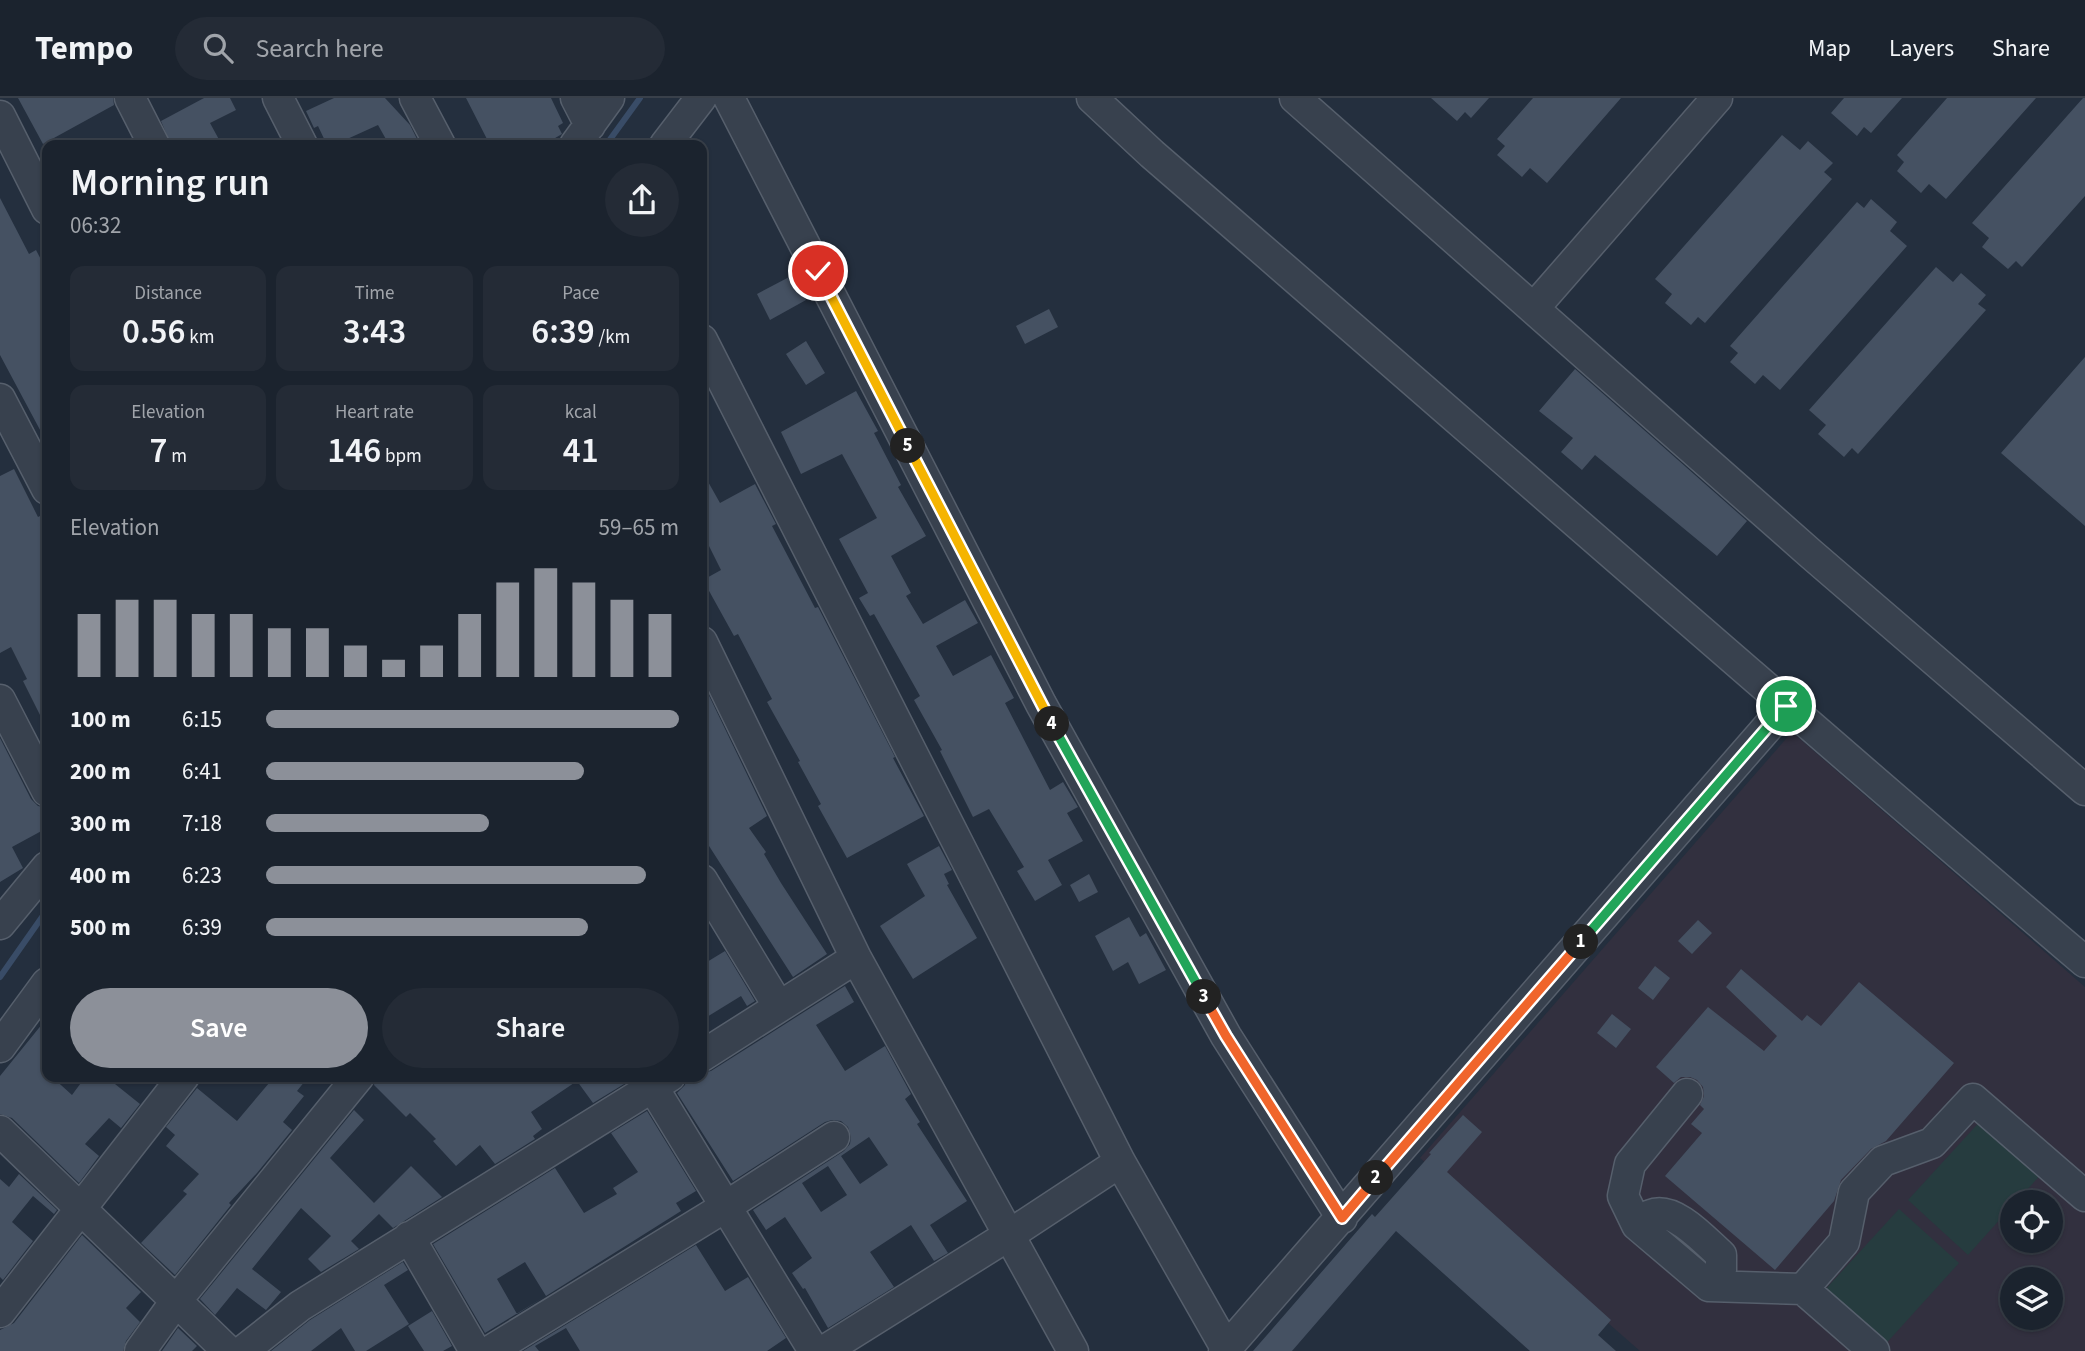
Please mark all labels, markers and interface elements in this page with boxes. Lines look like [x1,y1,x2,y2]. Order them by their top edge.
search box [175,17,665,80]
text: Tempo [35,25,133,72]
icon: search [199,29,237,67]
text: Search here [255,30,384,67]
text: Map [1808,31,1851,66]
text: Layers [1889,31,1954,66]
text: Share [1992,31,2050,66]
text: Morning run [70,156,270,210]
button: share [605,163,679,237]
text: 06:32 [70,209,121,242]
pin [788,241,848,301]
icon: check [799,252,837,290]
text: Distance [134,280,202,307]
text: Time [354,280,395,307]
text: Pace [562,280,599,307]
text: 0.56 [122,307,185,357]
text: 3:43 [343,307,406,357]
text: 6:39 [531,307,595,357]
text: km [185,324,214,351]
text: /km [595,324,630,351]
text: Elevation [131,399,205,426]
text: Heart rate [335,399,414,426]
text: kcal [565,399,597,426]
text: 7 [149,426,167,476]
text: 146 [327,426,381,476]
text: 41 [563,426,599,476]
pin: 5 [890,428,926,464]
text: 5 [902,432,913,459]
text: m [167,443,187,470]
text: bpm [381,443,422,470]
text: Elevation [70,511,160,544]
text: 59–65 m [599,511,679,544]
pin [1756,676,1816,736]
icon: arrive [1767,687,1805,725]
text: 100 m [70,703,131,736]
text: 6:15 [182,703,222,736]
pin: 4 [1034,706,1070,742]
text: 4 [1046,710,1057,737]
text: 200 m [70,755,131,788]
text: 6:41 [182,755,222,788]
text: 300 m [70,807,131,840]
text: 7:18 [182,807,222,840]
text: 400 m [70,859,131,892]
text: 6:23 [182,859,222,892]
text: 500 m [70,911,131,944]
text: 6:39 [182,911,222,944]
pin: 1 [1564,924,1598,960]
text: 1 [1575,928,1586,955]
pin: 3 [1186,979,1222,1014]
text: 3 [1198,983,1209,1010]
button: Save [70,988,368,1068]
button: Share [382,988,679,1068]
pin: 2 [1358,1160,1394,1196]
text: 2 [1370,1164,1381,1191]
map controls [2000,1190,2063,1330]
button: locate [2000,1190,2063,1253]
button: layers [2000,1267,2063,1330]

